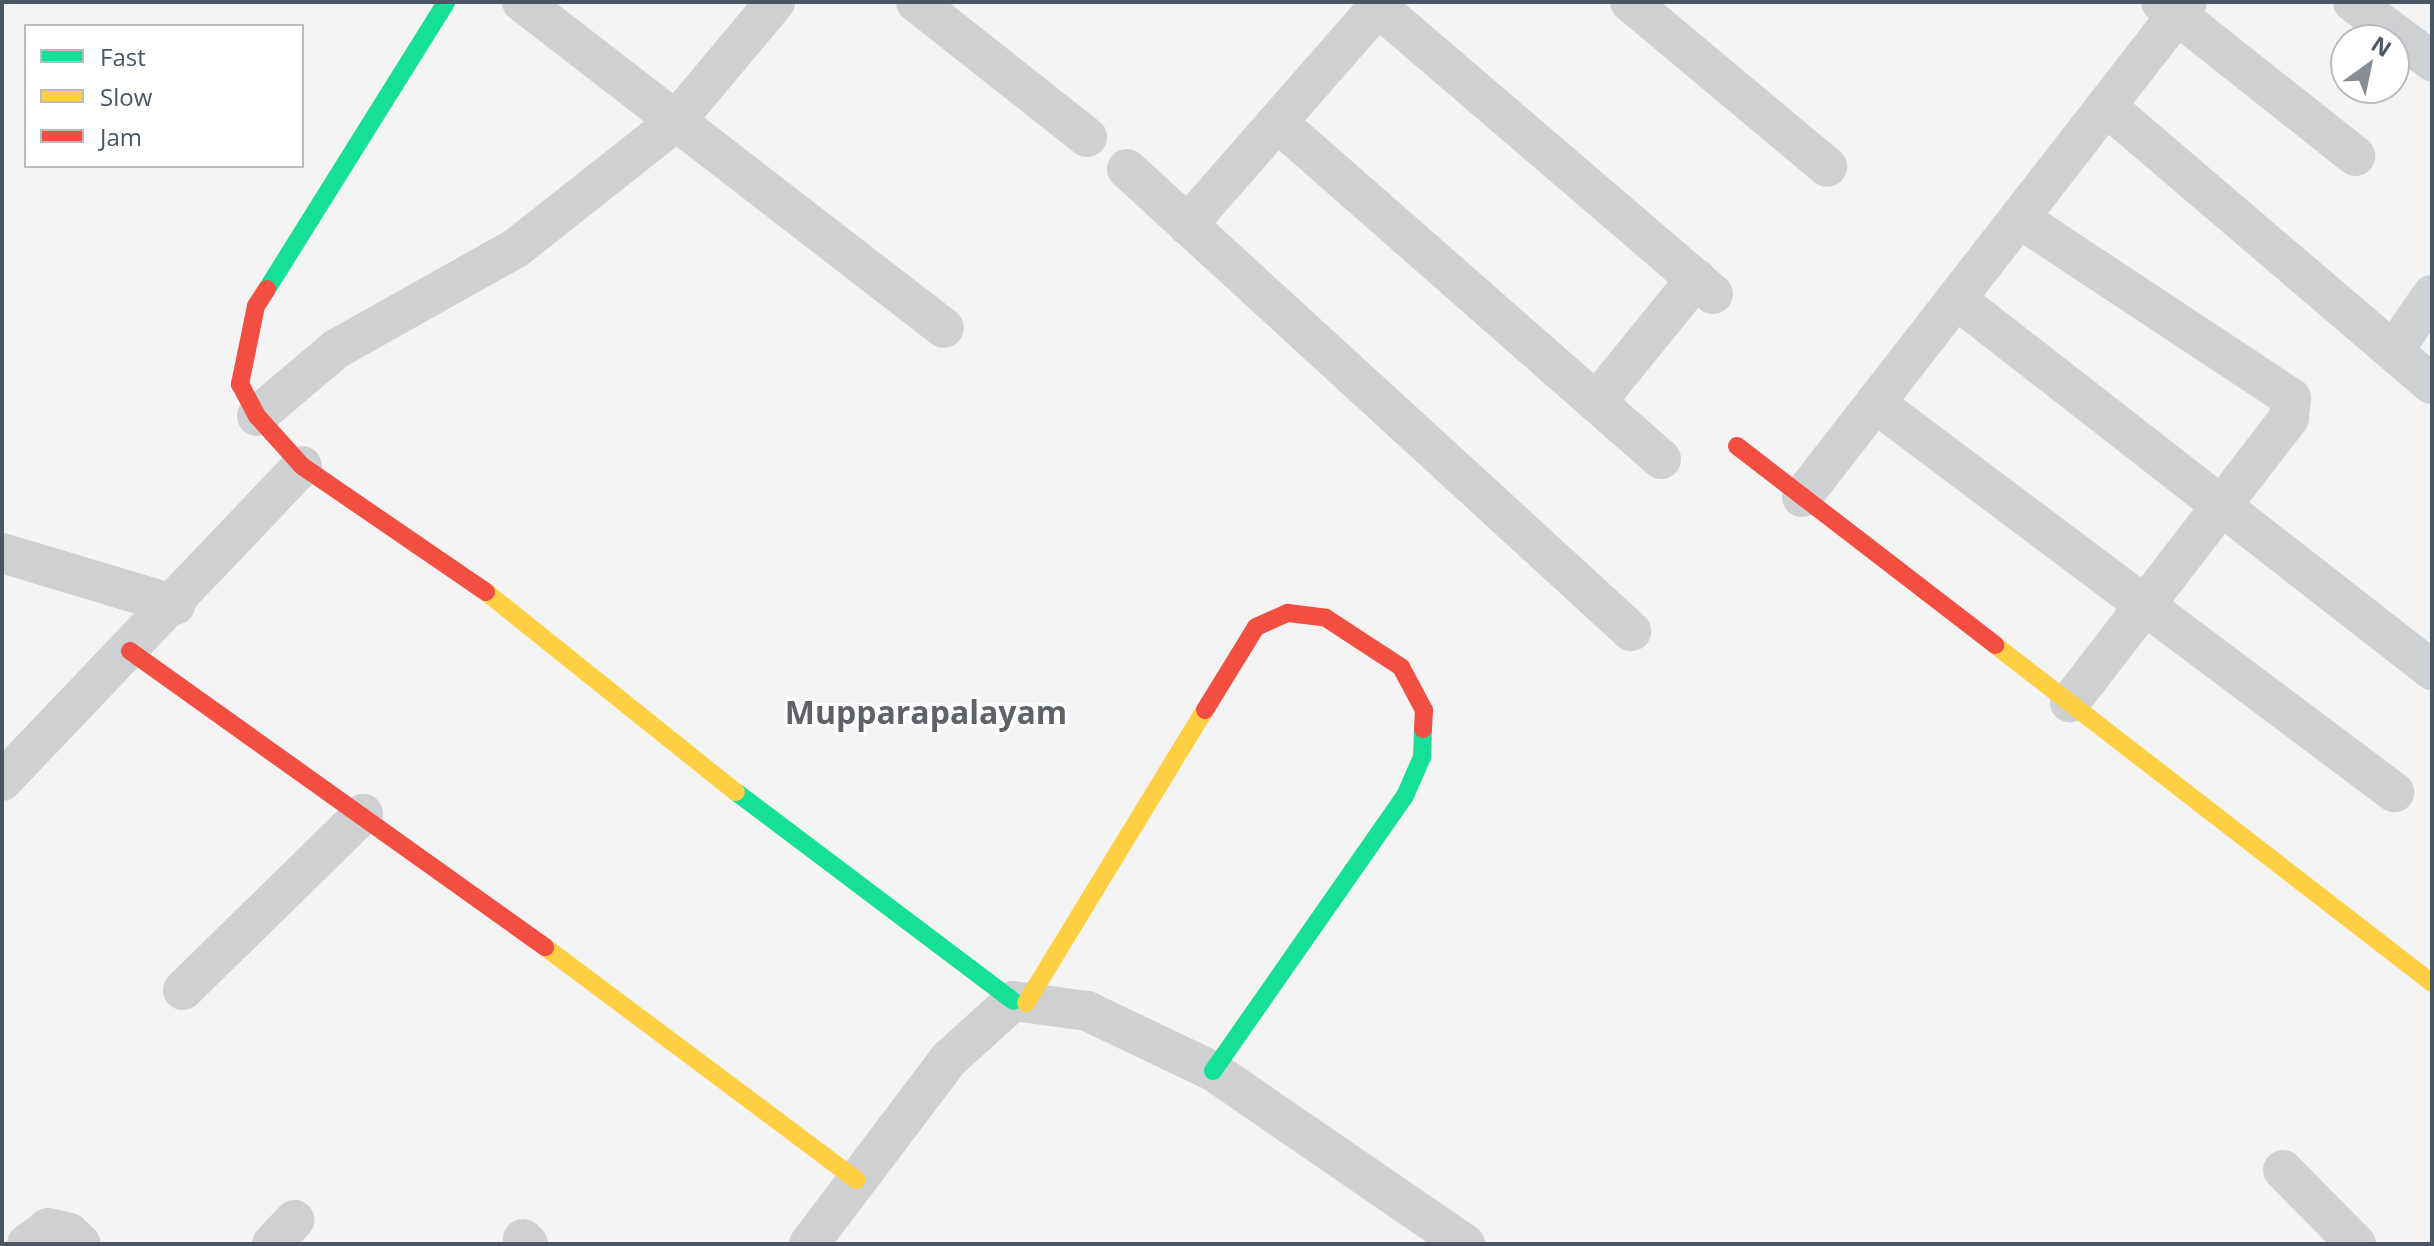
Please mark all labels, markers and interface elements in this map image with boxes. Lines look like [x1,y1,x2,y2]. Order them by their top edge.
legend [24,24,304,168]
north arrow [2330,24,2410,104]
text: N [2366,28,2398,63]
text: Fast [100,40,146,73]
text: Slow [100,80,152,113]
text: Jam [100,120,142,153]
district label: Mupparapalayam [785,693,1067,731]

